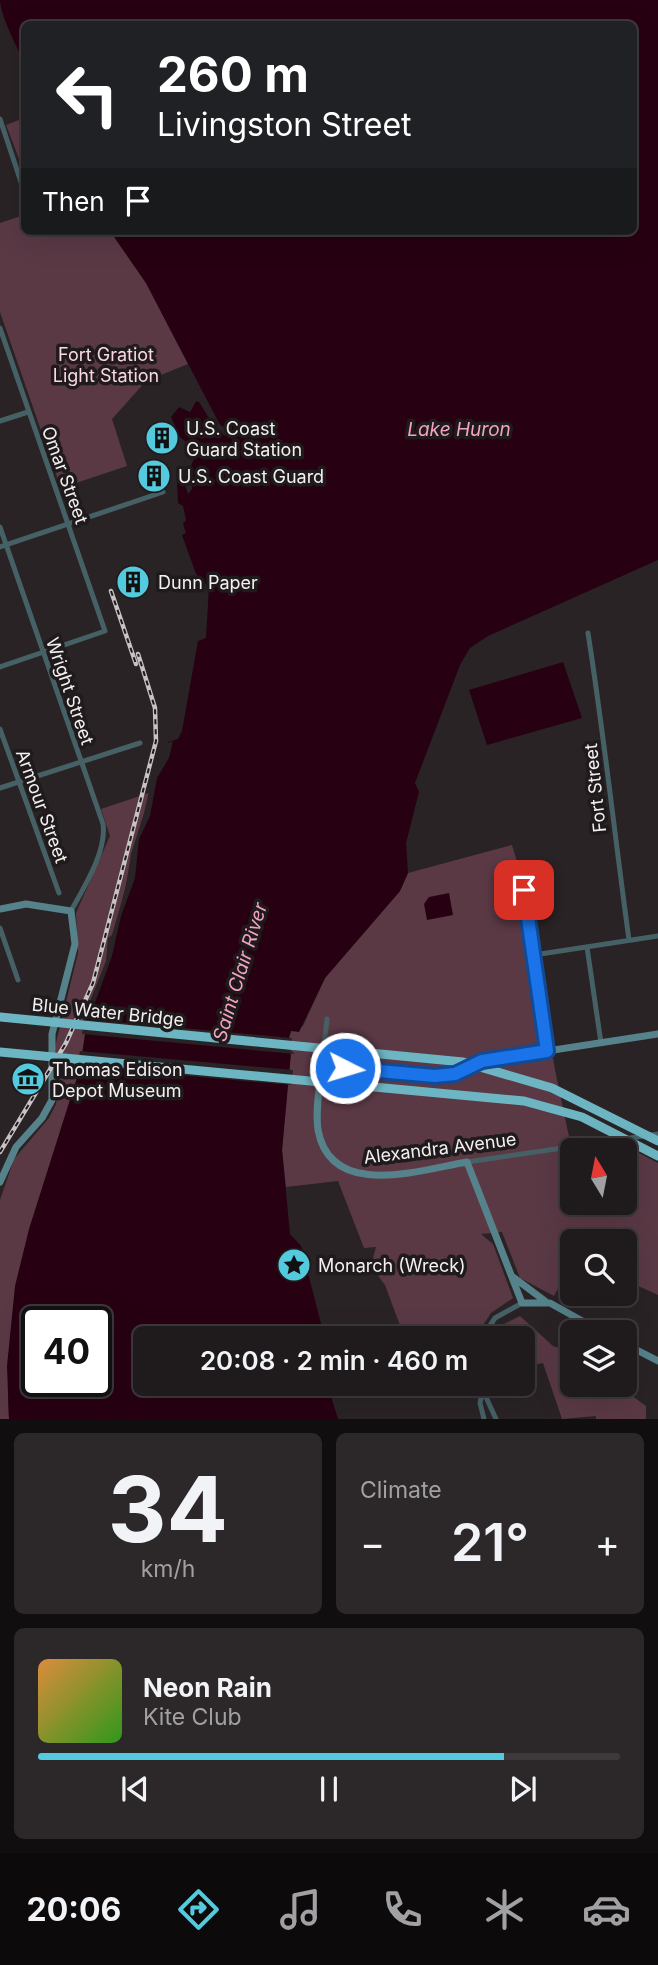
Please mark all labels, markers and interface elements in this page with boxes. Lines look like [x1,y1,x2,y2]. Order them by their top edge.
text: 260 m [157,45,309,104]
icon: left [42,49,133,140]
text: Livingston Street [157,105,412,144]
icon: arrive [119,182,157,220]
text: Then [42,186,105,217]
park label: Fort Gratiot Light Station [53,344,159,386]
place label: U.S. Coast Guard Station [186,418,302,460]
water label: Lake Huron [407,418,511,441]
building icon: U.S. Coast Guard Station [143,419,181,457]
street label: Omar Street [38,423,92,527]
building icon: U.S. Coast Guard [135,457,173,495]
place label: U.S. Coast Guard [178,466,324,487]
building icon: Dunn Paper [114,563,152,601]
place label: Dunn Paper [158,572,258,593]
street label: Wright Street [42,635,98,747]
street label: Fort Street [580,742,610,834]
street label: Armour Street [12,746,72,866]
pin [494,860,554,920]
icon: arrive [505,871,543,909]
water label: Saint Clair River [208,899,272,1044]
street label: Blue Water Bridge [31,994,185,1030]
position arrow [308,1031,382,1105]
place label: Thomas Edison Depot Museum [52,1059,183,1101]
museum icon: Thomas Edison Depot Museum [9,1060,47,1098]
street label: Alexandra Avenue [362,1128,518,1168]
north arrow [560,1138,637,1214]
map controls [560,1138,637,1397]
button: search [560,1229,637,1306]
place icon: Monarch (Wreck) [275,1246,313,1284]
place label: Monarch (Wreck) [318,1255,466,1276]
speed limit sign: 40 [21,1306,112,1397]
button: layers [560,1320,637,1397]
text: 20:08 · 2 min · 460 m [200,1345,468,1376]
text: 34 [108,1454,228,1564]
text: Climate [360,1476,442,1504]
text: 21° [451,1511,529,1574]
text: − [360,1520,385,1566]
text: + [595,1520,620,1566]
text: km/h [141,1555,195,1583]
text: Neon Rain [143,1672,272,1703]
text: Kite Club [143,1703,242,1731]
icon: previous [116,1770,154,1808]
icon: pause [310,1770,348,1808]
icon: next [504,1770,542,1808]
icon: directions [174,1885,223,1934]
icon: music [276,1885,325,1934]
icon: phone [378,1885,427,1934]
icon: climate [480,1885,529,1934]
icon: car [582,1885,631,1934]
text: 20:06 [27,1890,121,1929]

